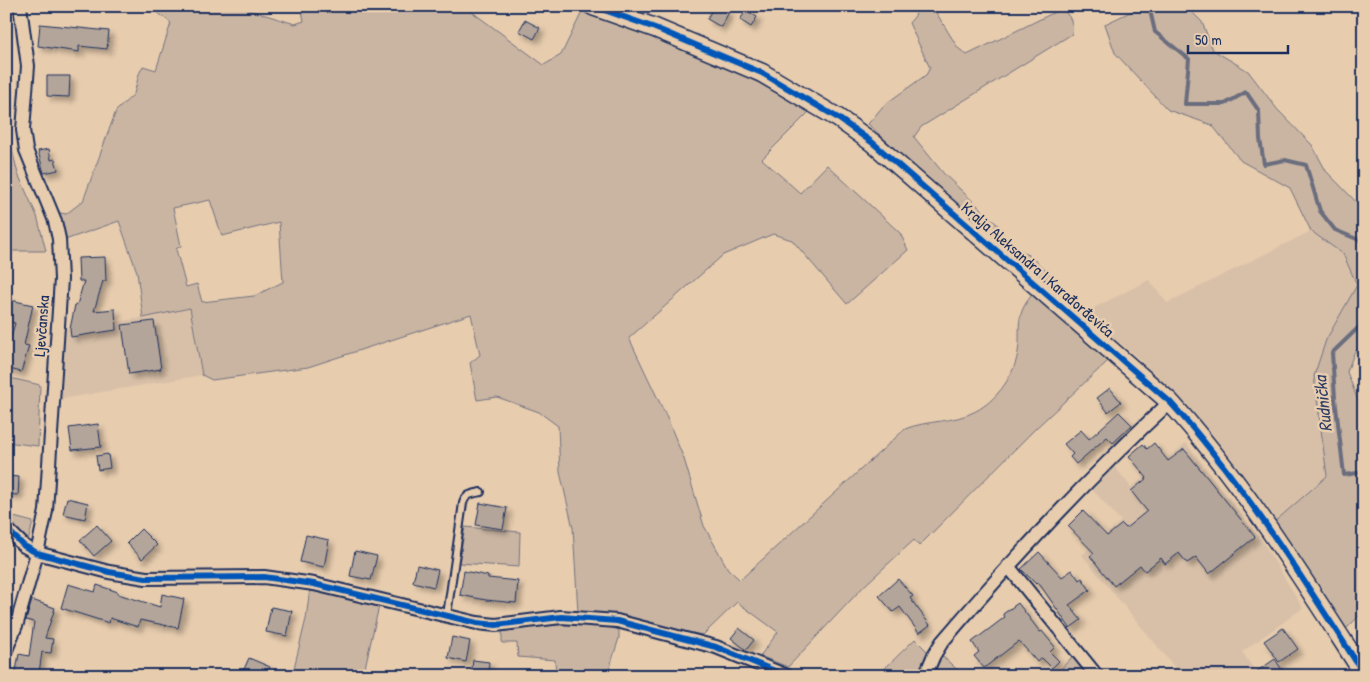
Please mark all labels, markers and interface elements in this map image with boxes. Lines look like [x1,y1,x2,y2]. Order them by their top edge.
scale bar [1188,22,1288,54]
text: 50 m [1195,29,1222,50]
street label: Kralja Aleksandra I Karađorđevića [957,196,1119,342]
street label: Ljevčanska [28,295,54,357]
water label: Rudnička [1307,373,1338,433]

